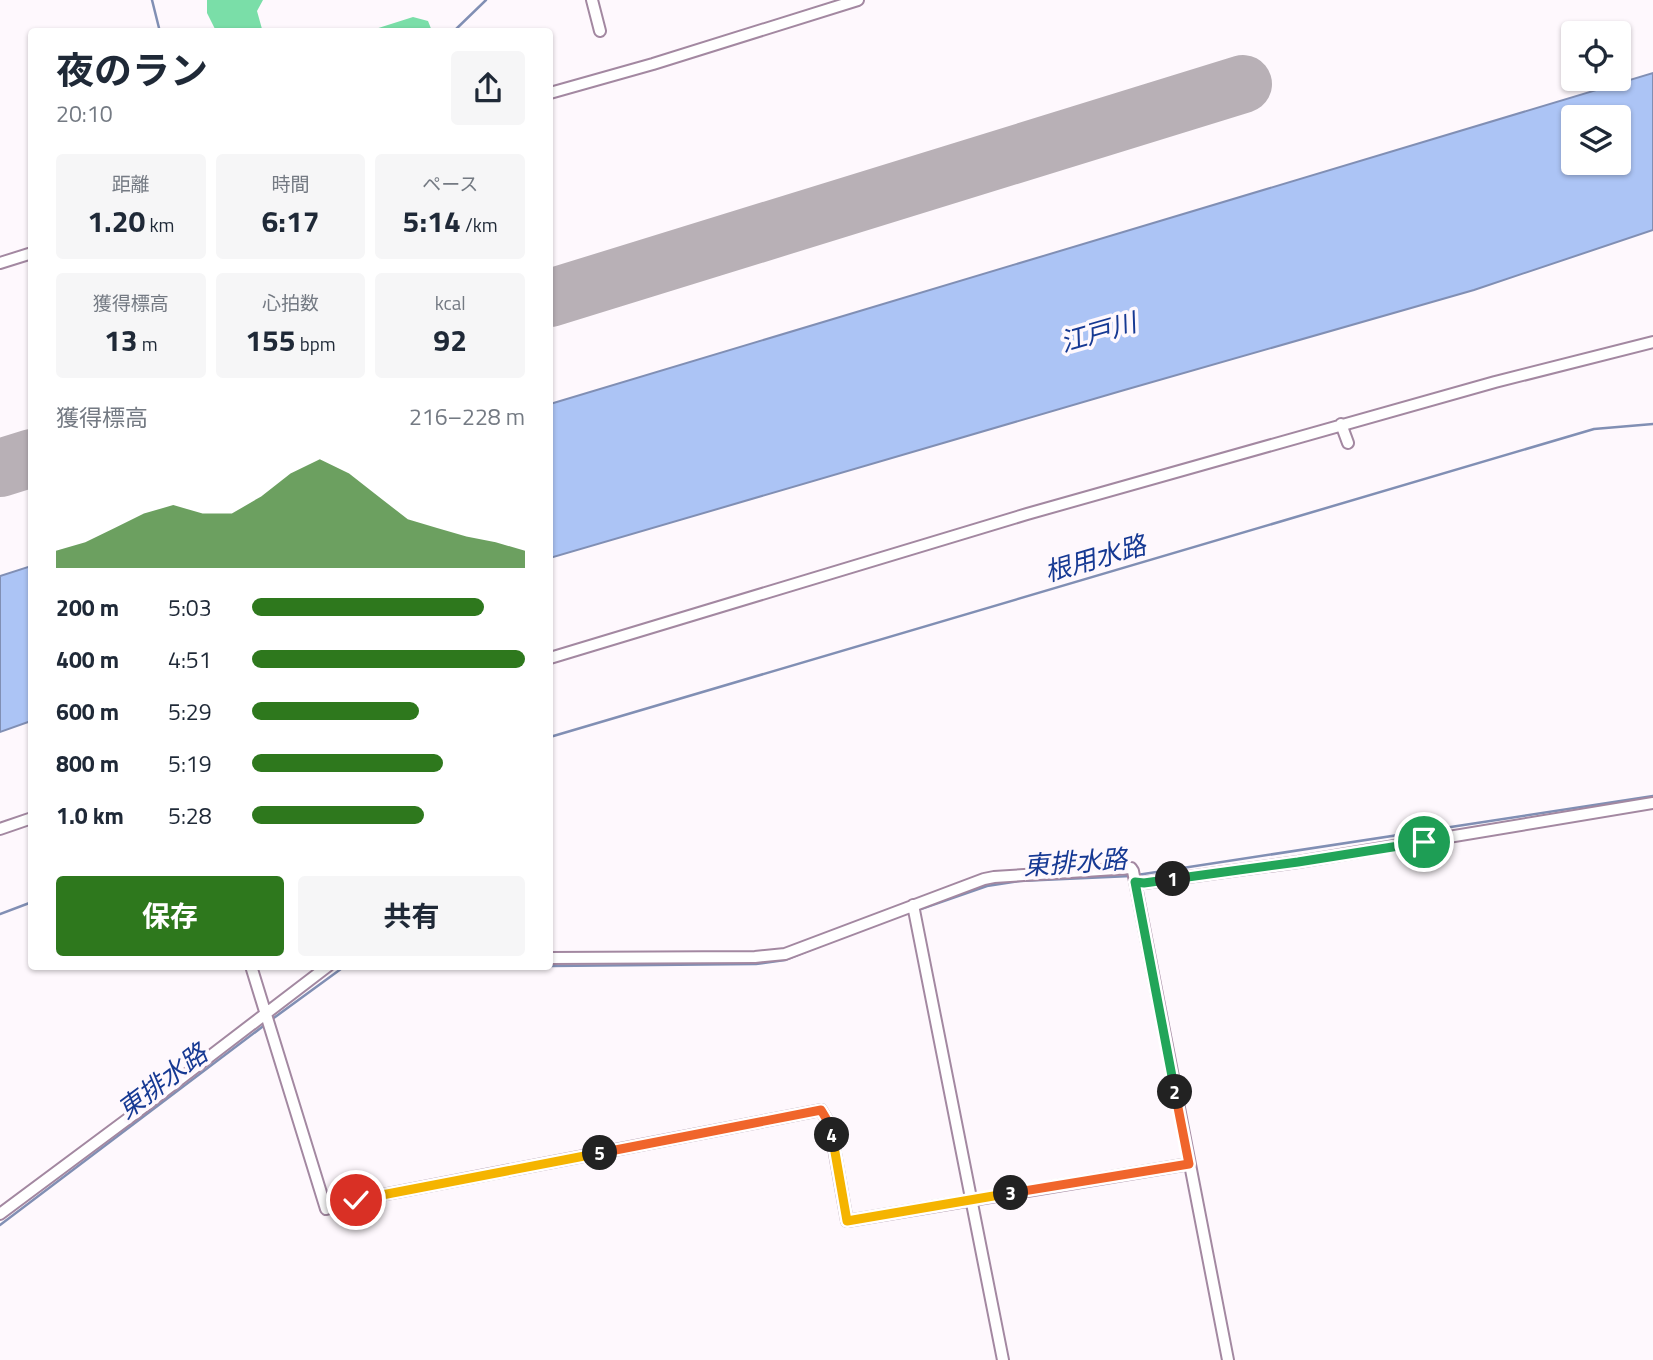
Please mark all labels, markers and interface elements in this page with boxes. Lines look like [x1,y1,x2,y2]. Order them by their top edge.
map controls [1561,21,1631,175]
button: locate [1561,21,1631,91]
text: 夜のラン [56,41,208,99]
button: share [451,51,525,125]
text: 20:10 [56,96,113,131]
button: layers [1561,105,1631,175]
text: 距離 [112,169,150,198]
text: 時間 [271,169,310,198]
text: ペース [422,169,478,198]
text: 1.20 [87,198,145,244]
text: 6:17 [261,198,320,244]
text: 5:14 [403,198,461,244]
text: km [145,210,174,239]
text: /km [461,210,498,239]
text: 獲得標高 [93,288,169,317]
text: 心拍数 [262,288,319,317]
text: kcal [435,288,466,317]
water label: 江戸川 [1055,302,1144,361]
text: 13 [104,317,138,363]
text: 155 [245,317,296,363]
text: 92 [433,317,467,363]
text: m [138,329,158,358]
text: bpm [296,329,336,358]
text: 216–228 m [409,399,525,434]
text: 獲得標高 [56,400,148,435]
water label: 根用水路 [1040,524,1152,591]
text: 200 m [56,590,119,625]
text: 5:03 [168,590,212,625]
text: 400 m [56,642,119,677]
text: 4:51 [168,642,212,677]
text: 600 m [56,694,119,729]
text: 5:29 [168,694,212,729]
text: 800 m [56,746,119,781]
text: 5:19 [168,746,212,781]
text: 1.0 km [56,798,124,833]
text: 5:28 [168,798,212,833]
pin [1394,812,1454,872]
icon: arrive [1405,823,1443,861]
water label: 東排水路 [1022,839,1130,885]
pin: 1 [1156,862,1190,896]
text: 1 [1167,864,1178,893]
button: 保存 [56,876,284,956]
button: 共有 [298,876,525,956]
water label: 東排水路 [109,1033,217,1128]
pin: 2 [1158,1074,1192,1110]
text: 2 [1169,1077,1180,1106]
pin: 4 [814,1118,850,1152]
text: 4 [826,1120,837,1149]
pin: 5 [582,1136,618,1170]
text: 5 [594,1138,605,1167]
pin [326,1170,386,1230]
pin: 3 [993,1176,1028,1210]
text: 3 [1005,1178,1016,1207]
icon: check [337,1181,375,1219]

